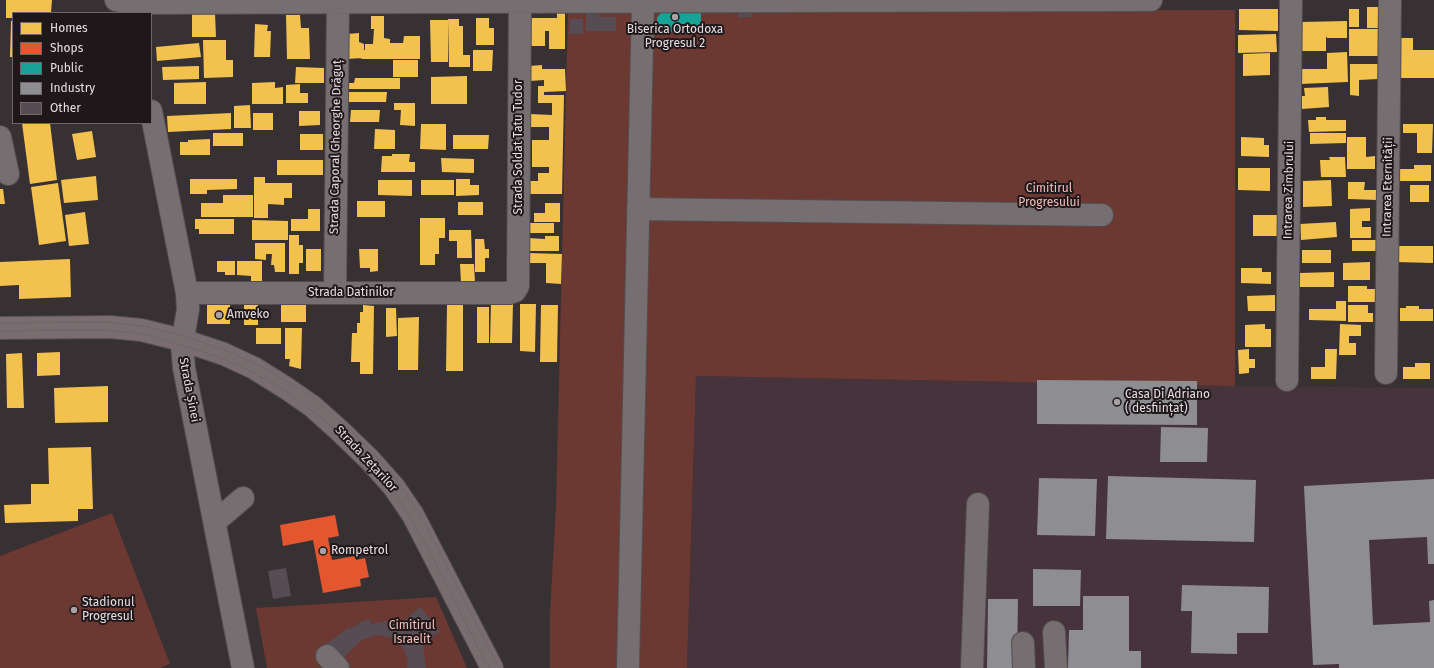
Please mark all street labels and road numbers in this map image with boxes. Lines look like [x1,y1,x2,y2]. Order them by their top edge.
street label: Strada Caporal Gheorghe Drăguț [327,60,345,234]
street label: Strada Soldat Tatu Tudor [512,80,526,214]
street label: Intrarea Eternității [1380,137,1396,237]
street label: Intrarea Zimbrului [1281,141,1297,239]
street label: Strada Datinilor [308,286,394,300]
street label: Strada Șinei [176,357,202,423]
street label: Strada Zețarilor [332,423,400,495]

